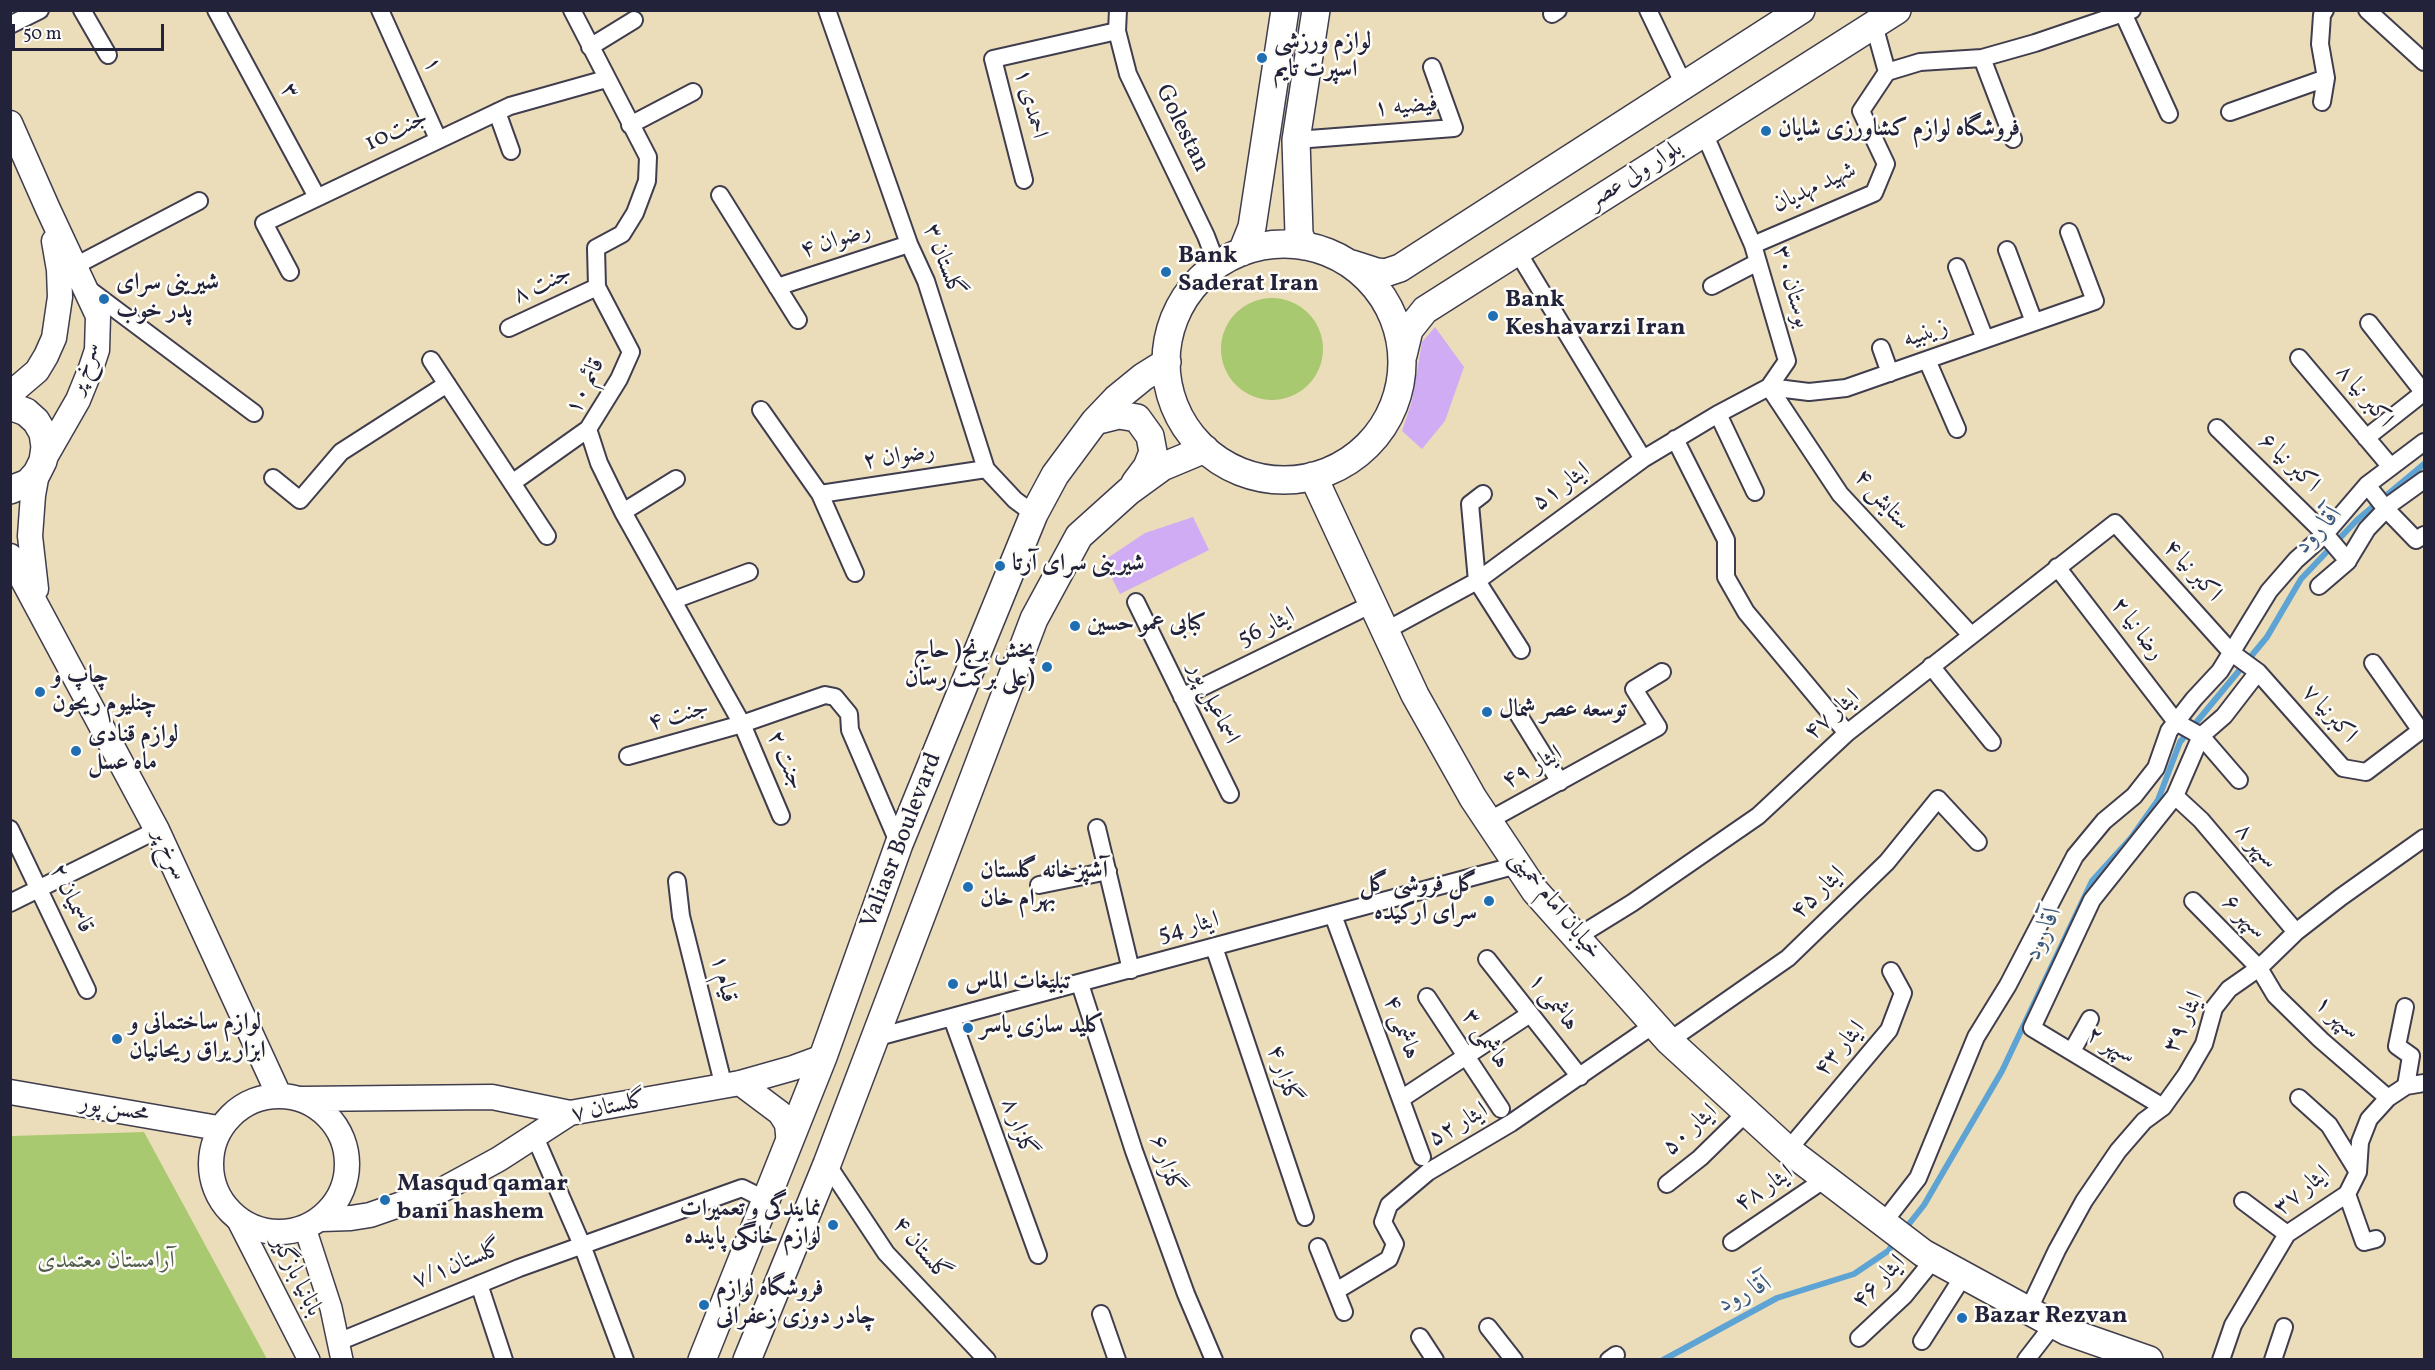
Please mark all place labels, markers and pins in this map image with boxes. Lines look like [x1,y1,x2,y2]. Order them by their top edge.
place label: لوازم ورزشی اسپرت تایم [1274,30,1371,86]
marker: لوازم ورزشی اسپرت تایم [1255,51,1269,65]
place label: فروشگاه لوازم کشاورزی شایان [1778,117,2020,145]
marker: فروشگاه لوازم کشاورزی شایان [1759,124,1773,138]
place label: Bank Saderat Iran [1178,244,1319,300]
marker: Bank Saderat Iran [1159,265,1173,279]
place label: شیرینی سرای پدر خوب [116,271,219,327]
place label: Bank Keshavarzi Iran [1505,288,1686,344]
marker: شیرینی سرای پدر خوب [97,292,111,306]
marker: Bank Keshavarzi Iran [1486,309,1500,323]
place label: شیرینی سرای آرتا [1012,552,1145,580]
marker: شیرینی سرای آرتا [993,559,1007,573]
place label: کبابی عمو حسین [1087,612,1206,640]
marker: کبابی عمو حسین [1068,619,1082,633]
place label: پخش برنج( حاج علی برکت رسان) [905,639,1035,695]
marker: پخش برنج( حاج علی برکت رسان) [1040,660,1054,674]
place label: چاپ و چنلیوم ریحون [52,664,157,720]
marker: چاپ و چنلیوم ریحون [33,685,47,699]
place label: توسعه عصر شمال [1499,698,1627,726]
marker: توسعه عصر شمال [1480,705,1494,719]
place label: لوازم قنادی ماه عسل [88,723,178,779]
marker: لوازم قنادی ماه عسل [69,744,83,758]
place label: آشپزخانه گلستان بهرام خان [980,859,1108,915]
place label: گل فروشی گل سرای ارکیده [1360,873,1477,929]
marker: آشپزخانه گلستان بهرام خان [961,880,975,894]
marker: گل فروشی گل سرای ارکیده [1482,894,1496,908]
place label: تبلیغات الماس [965,970,1072,998]
marker: تبلیغات الماس [946,977,960,991]
place label: لوازم ساختمانی و ابزار یراق ریحانیان [129,1011,266,1067]
place label: کلید سازی یاسر [980,1014,1104,1042]
marker: کلید سازی یاسر [961,1021,975,1035]
marker: لوازم ساختمانی و ابزار یراق ریحانیان [110,1032,124,1046]
place label: Masqud qamar bani hashem [397,1172,568,1228]
marker: Masqud qamar bani hashem [378,1193,392,1207]
place label: نمایندگی و تعمیرات لوازم خانگی پاینده [679,1197,821,1253]
marker: نمایندگی و تعمیرات لوازم خانگی پاینده [826,1218,840,1232]
place label: فروشگاه لوازم چادر دوزی زعفرانی [716,1277,875,1333]
marker: فروشگاه لوازم چادر دوزی زعفرانی [697,1298,711,1312]
place label: Bazar Rezvan [1974,1304,2128,1332]
marker: Bazar Rezvan [1955,1311,1969,1325]

